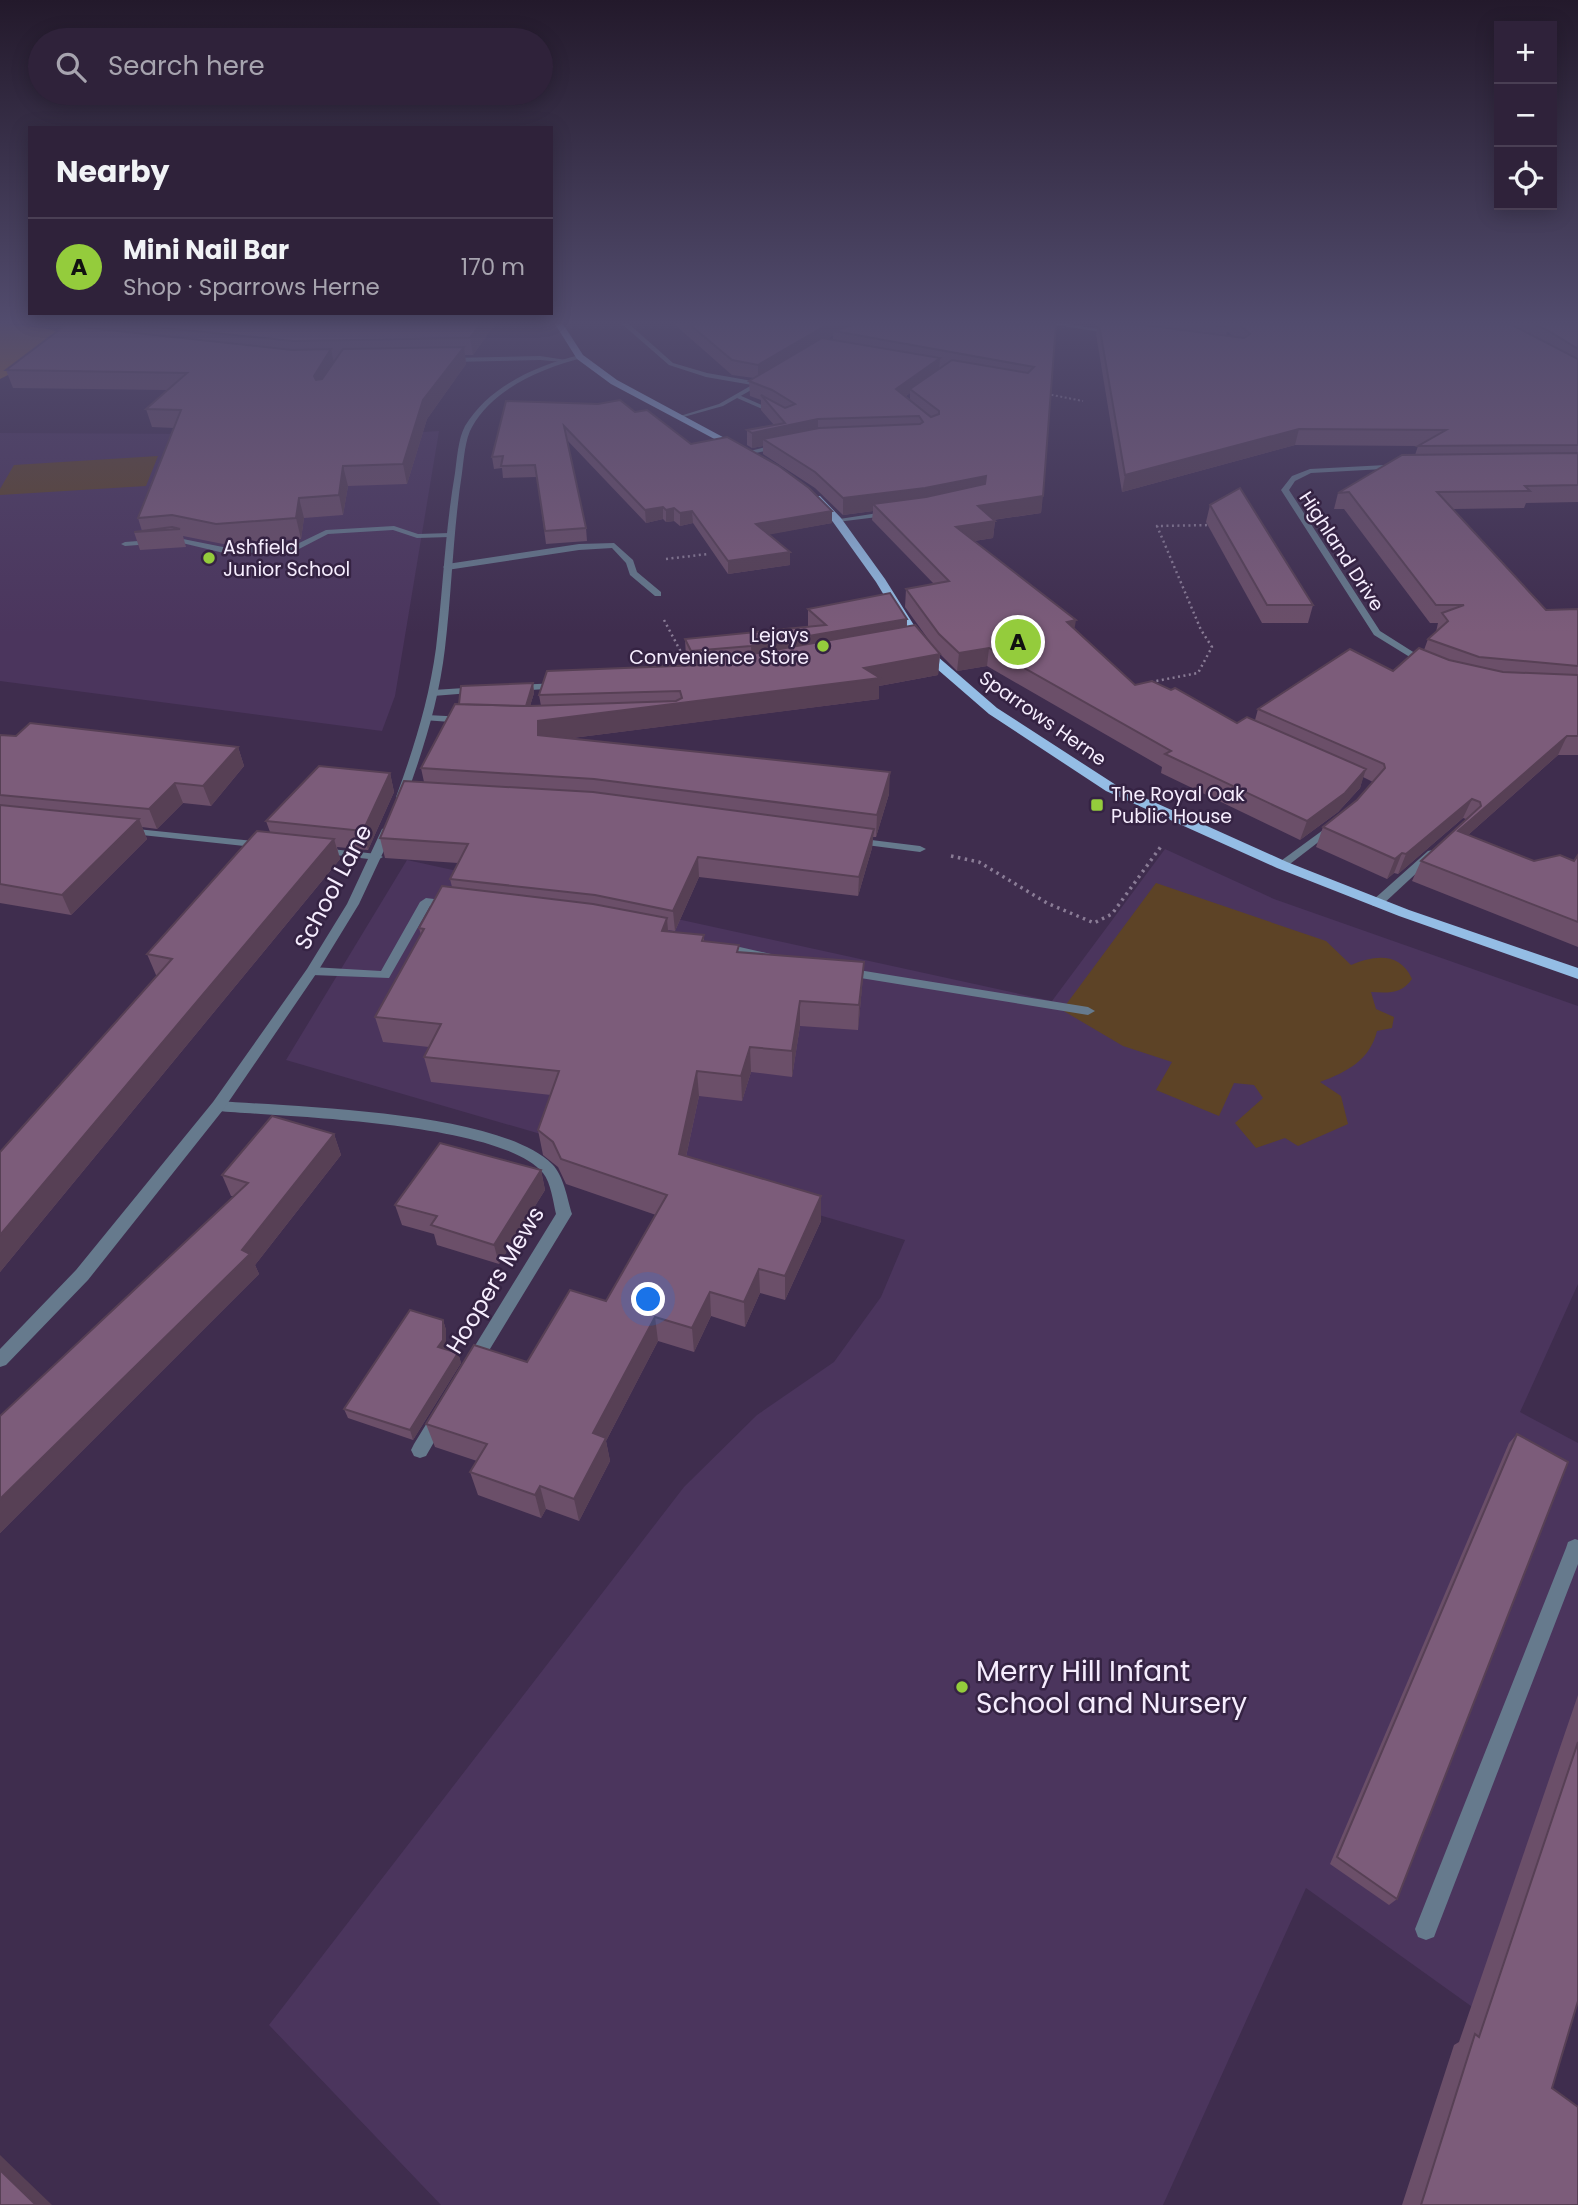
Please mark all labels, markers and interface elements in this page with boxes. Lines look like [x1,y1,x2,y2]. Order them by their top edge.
map controls [1494,21,1557,210]
button: + [1494,21,1557,84]
search box [28,28,553,105]
icon: search [52,48,90,86]
text: Search here [108,48,265,84]
button: − [1494,84,1557,147]
button: locate [1494,147,1557,210]
text: Nearby [56,150,170,193]
text: Mini Nail Bar [123,232,289,268]
text: A [71,251,87,283]
text: 170 m [461,251,525,283]
text: Shop · Sparrows Herne [123,271,380,303]
street label: Highland Drive [1293,486,1390,617]
place label: Ashfield Junior School [223,534,350,583]
marker: Ashfield Junior School [201,550,217,566]
pin: A [995,616,1041,668]
place label: Lejays Convenience Store [629,622,809,671]
marker: Lejays Convenience Store [815,638,831,654]
street label: Sparrows Herne [974,664,1112,772]
place label: The Royal Oak Public House [1111,781,1245,830]
marker: The Royal Oak Public House [1089,797,1105,813]
street label: School Lane [287,819,379,955]
street label: Hoopers Mews [438,1200,552,1360]
your location [631,1282,665,1316]
place label: Merry Hill Infant School and Nursery [976,1652,1247,1723]
marker: Merry Hill Infant School and Nursery [954,1679,970,1695]

